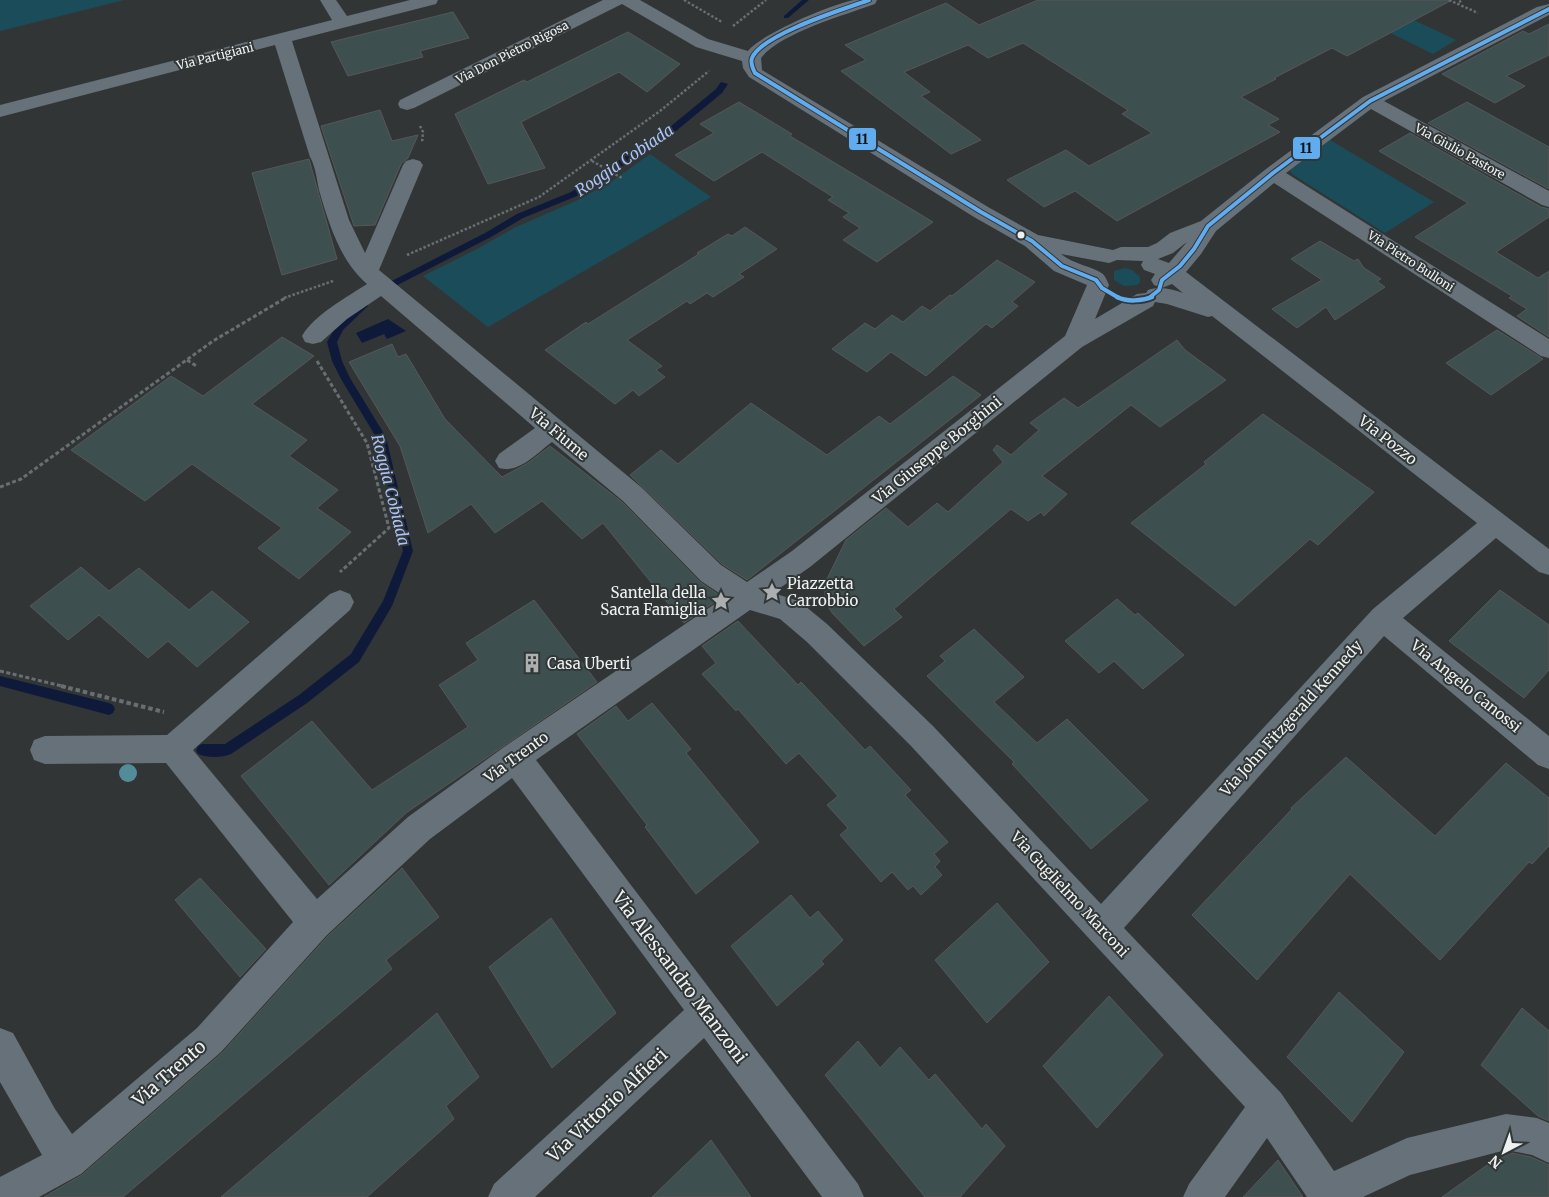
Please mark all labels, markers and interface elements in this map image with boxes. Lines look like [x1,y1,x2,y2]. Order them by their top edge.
street label: Via Don Pietro Rigosa [452,17,571,87]
street label: Via Partigiani [174,39,255,73]
street label: Via Giulio Pastore [1411,119,1508,182]
water label: Roggia Cobiada [571,120,677,200]
line badge: 11 [848,127,877,151]
text: 11 [856,130,869,148]
line badge: 11 [1292,136,1321,160]
text: 11 [1300,139,1313,157]
street label: Via Pietro Bulloni [1364,227,1457,295]
unlabelled marker [1016,230,1026,240]
street label: Via Giuseppe Borghini [868,392,1005,509]
street label: Via Fiume [525,403,593,465]
street label: Via Pozzo [1354,411,1421,469]
water label: Roggia Cobiada [367,432,415,548]
place label: Piazzetta Carrobbio [787,574,859,610]
place icon: Piazzetta Carrobbio [761,581,783,603]
place label: Santella della Sacra Famiglia [600,583,706,619]
place icon: Santella della Sacra Famiglia [710,590,732,612]
street label: Via Angelo Canossi [1406,635,1525,736]
street label: Via John Fitzgerald Kennedy [1215,636,1366,801]
building icon: Casa Uberti [521,652,543,674]
place label: Casa Uberti [547,654,630,673]
street label: Via Trento [479,727,552,787]
street label: Via Guglielmo Marconi [1006,827,1133,961]
street label: Via Alessandro Manzoni [607,886,752,1068]
street label: Via Trento [127,1035,210,1112]
street label: Via Vittorio Alfieri [541,1043,672,1167]
north arrow [1479,1127,1529,1177]
text: N [1485,1151,1506,1172]

